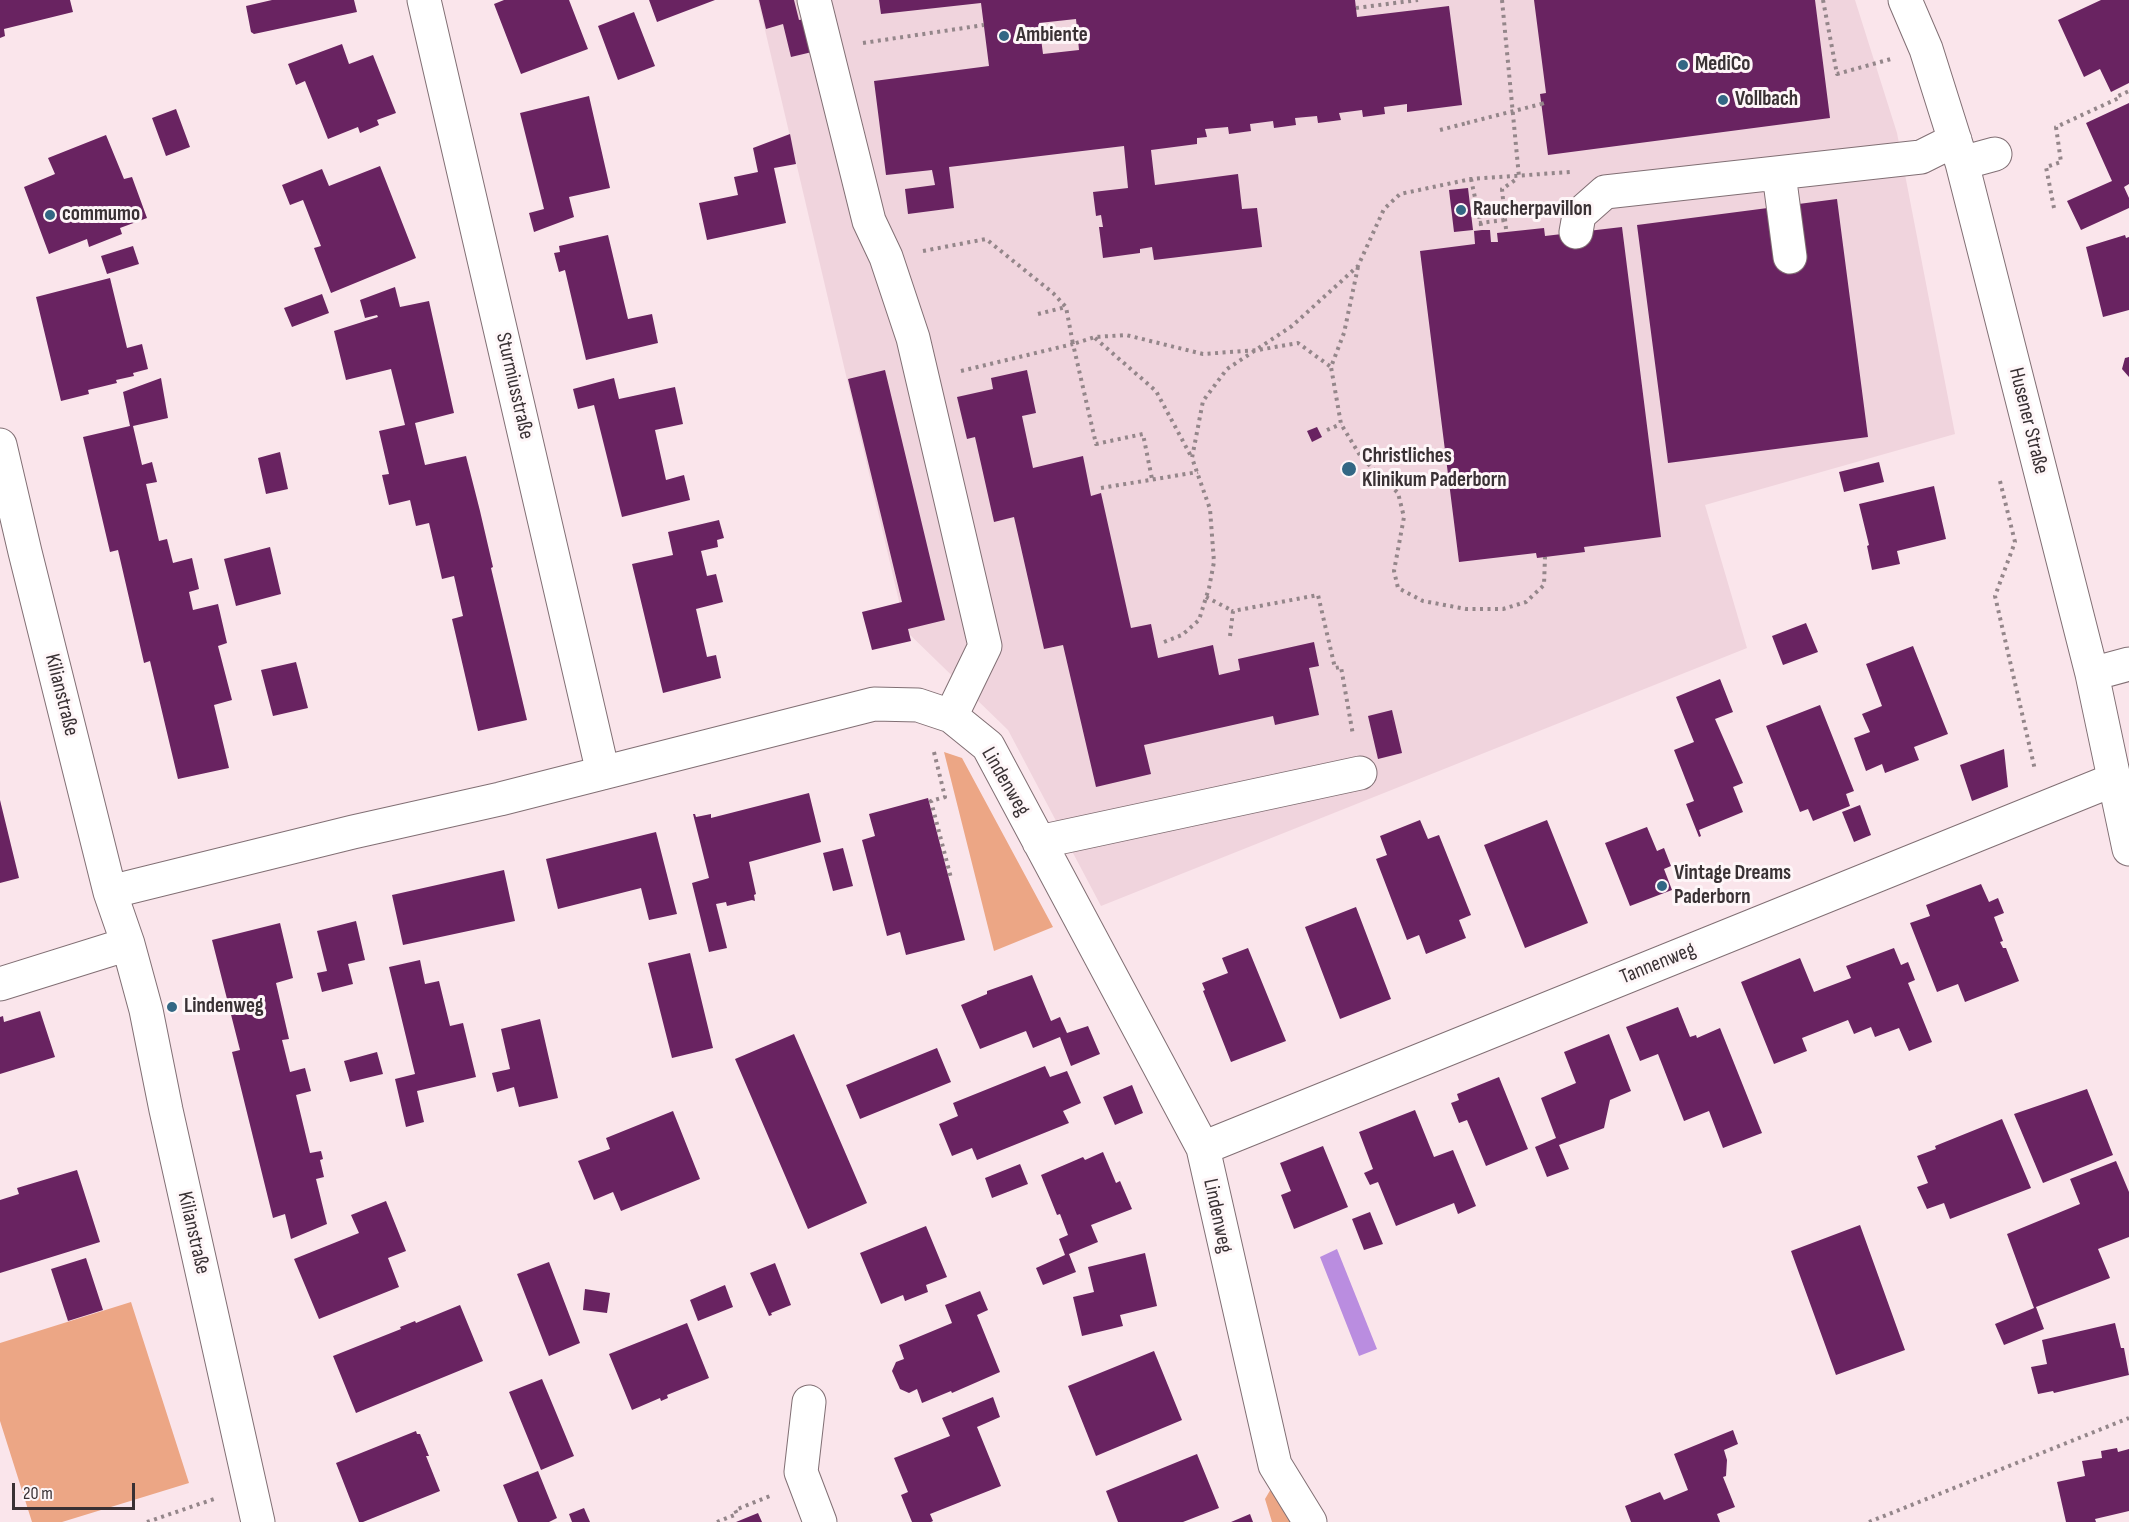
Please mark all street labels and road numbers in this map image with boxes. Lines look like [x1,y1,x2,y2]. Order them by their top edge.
street label: Sturmiusstraße [490,330,538,442]
street label: Husener Straße [2003,365,2053,477]
street label: Kilianstraße [39,651,83,739]
street label: Lindenweg [975,743,1035,821]
street label: Tannenweg [1617,937,1699,991]
street label: Lindenweg [1197,1177,1237,1255]
street label: Kilianstraße [171,1189,215,1277]

